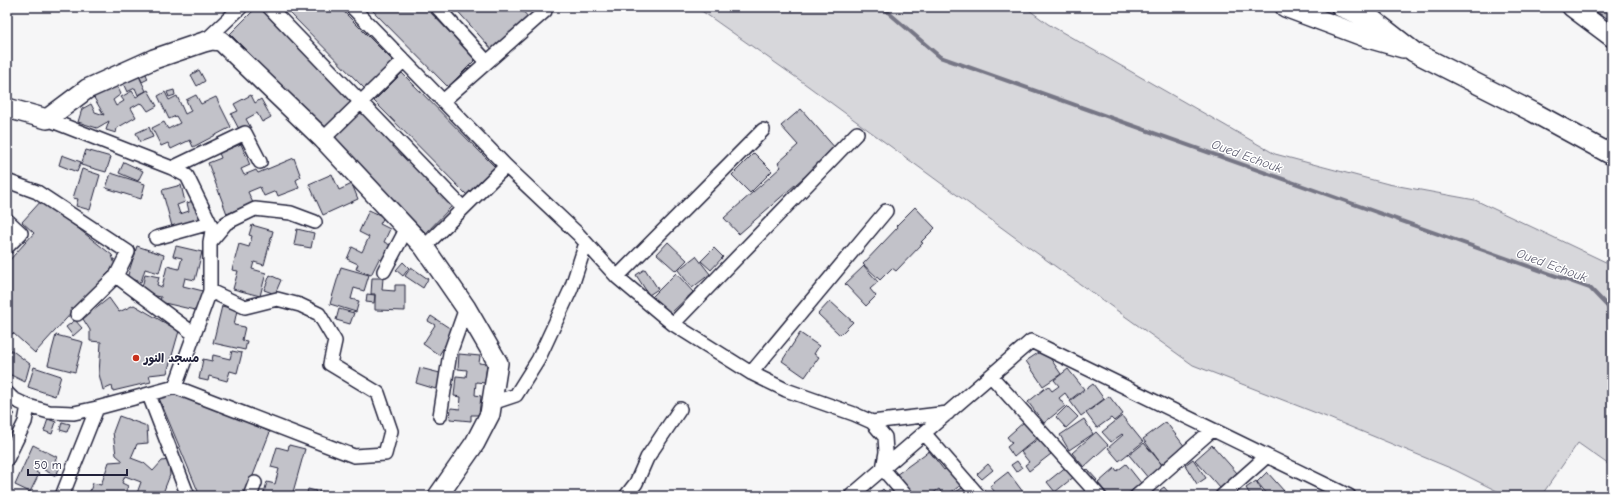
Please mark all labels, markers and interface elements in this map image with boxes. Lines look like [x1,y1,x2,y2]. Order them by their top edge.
water label: Oued Echouk [1210,136,1285,176]
water label: Oued Echouk [1515,245,1590,285]
place label: مسجد النور [143,351,199,366]
marker: مسجد النور [131,353,141,363]
scale bar [28,451,127,477]
text: 50 m [34,458,62,472]

